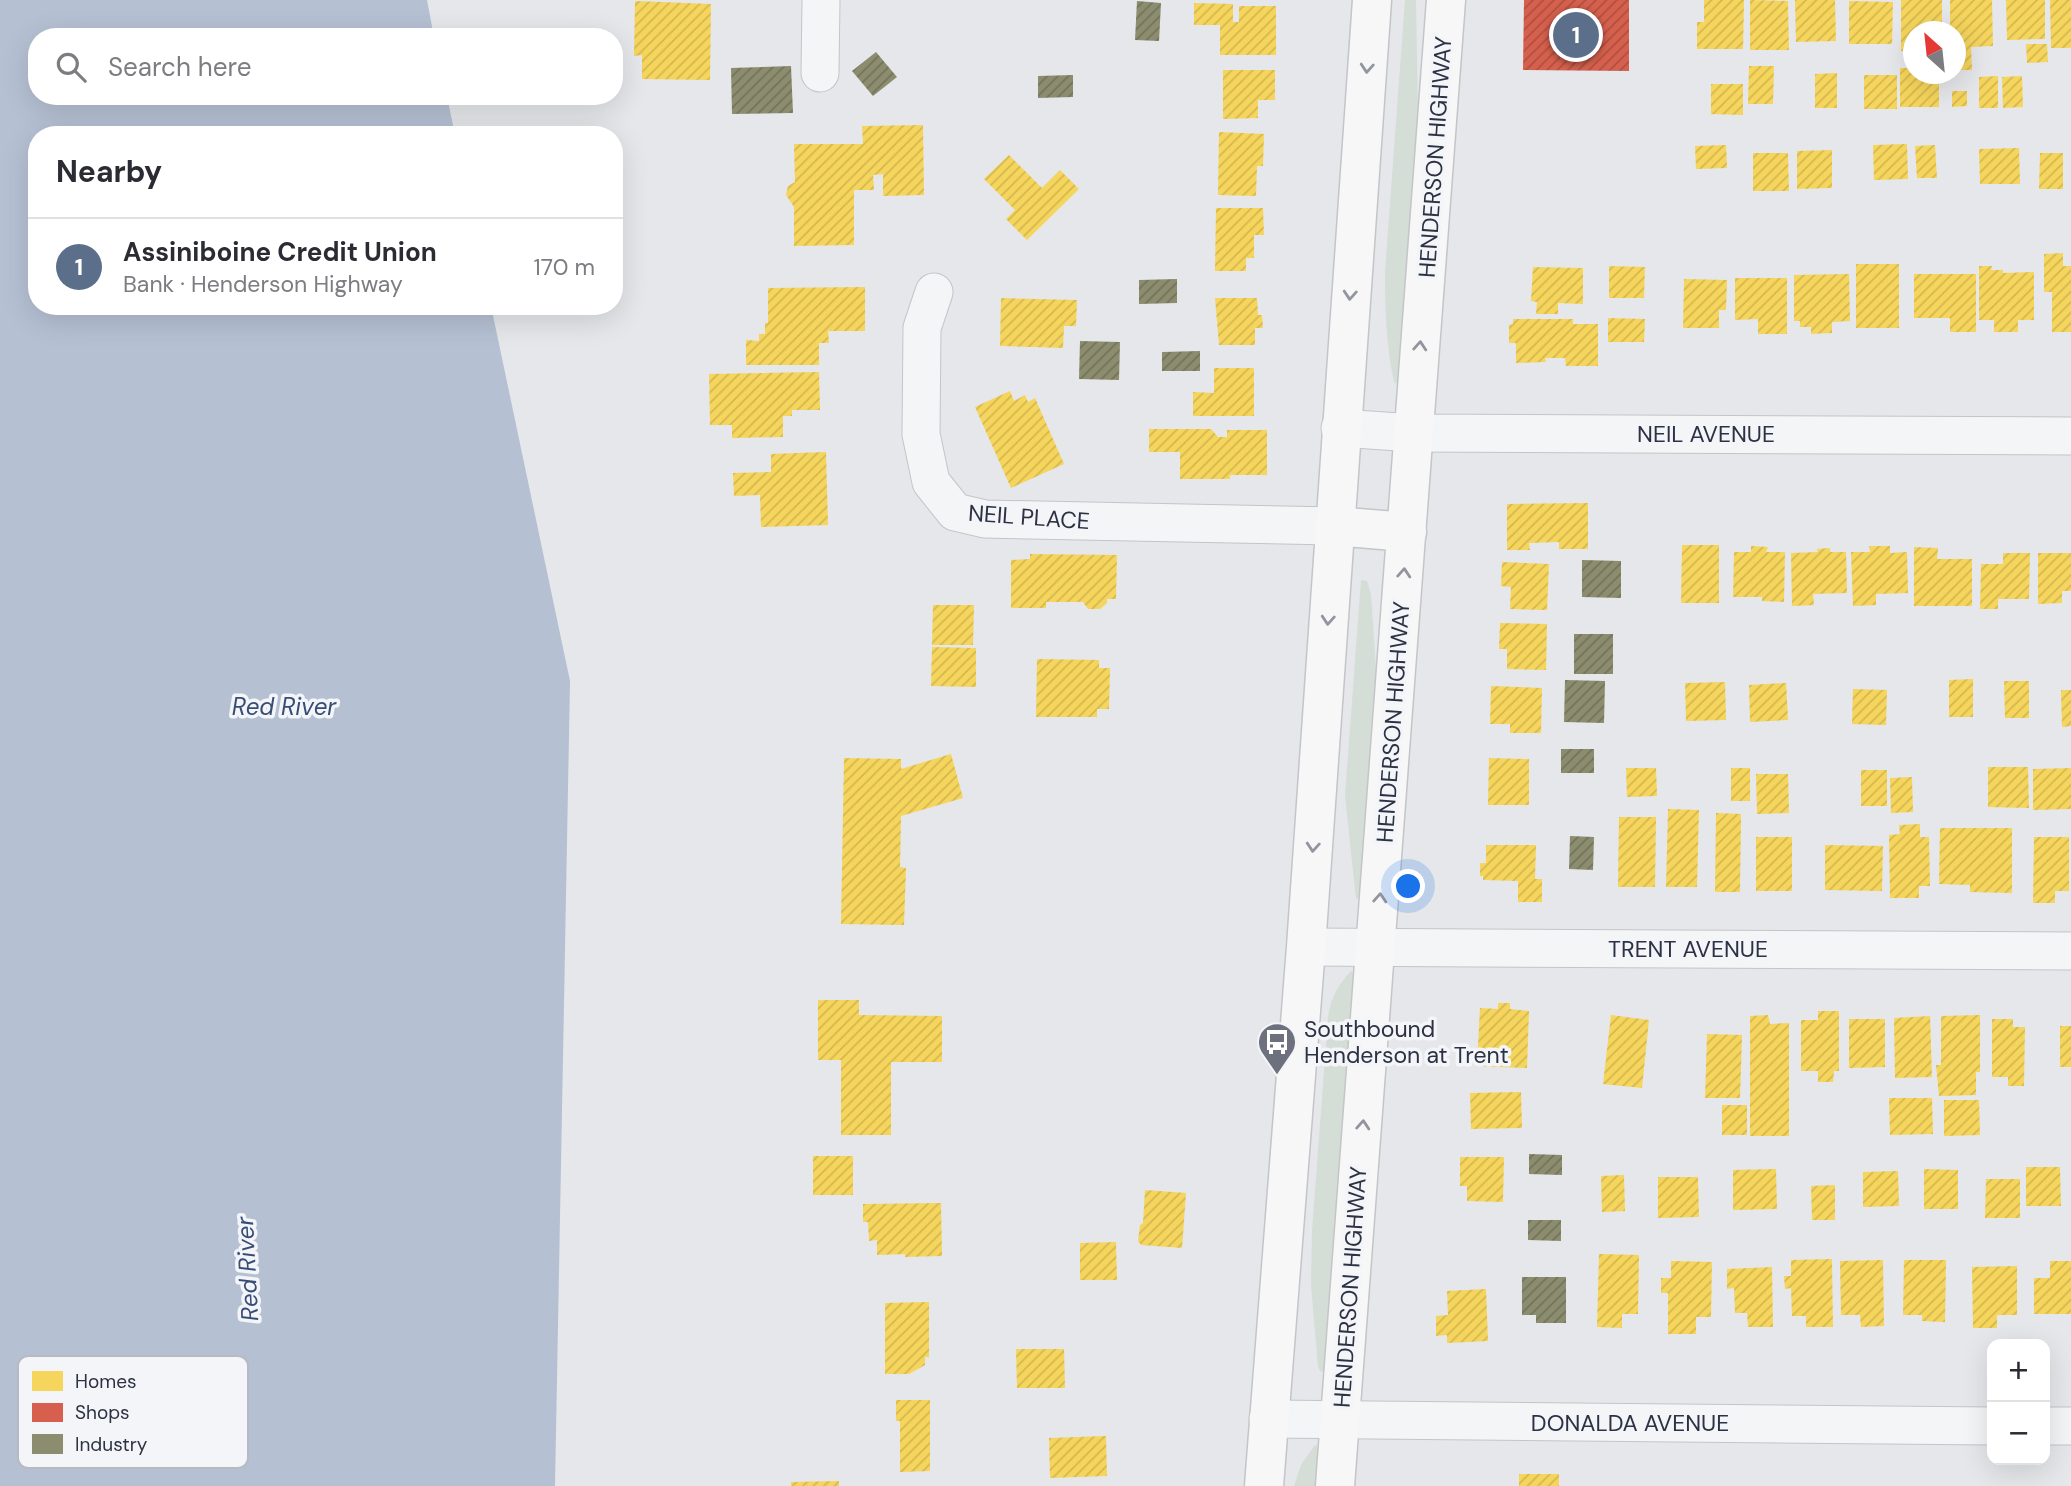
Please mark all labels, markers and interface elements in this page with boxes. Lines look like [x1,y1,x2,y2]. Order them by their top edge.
pin: 1 [1553,9,1599,61]
north arrow [1903,21,1966,84]
search box [28,28,623,105]
street label: HENDERSON HIGHWAY [1412,35,1458,279]
icon: search [52,48,90,86]
text: Search here [108,50,251,84]
one-way arrow [1360,63,1375,74]
text: Nearby [56,152,162,191]
text: Assiniboine Credit Union [123,235,437,269]
text: 1 [75,252,83,282]
text: 170 m [534,252,595,282]
text: Bank · Henderson Highway [123,269,403,299]
one-way arrow [1343,290,1358,301]
one-way arrow [1412,341,1427,352]
street label: NEIL AVENUE [1637,419,1775,449]
street label: NEIL PLACE [967,498,1091,536]
one-way arrow [1396,568,1411,579]
street label: HENDERSON HIGHWAY [1370,600,1416,844]
one-way arrow [1321,614,1336,625]
water label: Red River [232,691,337,722]
one-way arrow [1306,841,1321,852]
your location [1391,869,1425,903]
one-way arrow [1372,892,1387,903]
street label: TRENT AVENUE [1608,934,1768,964]
place label: Southbound Henderson at Trent [1304,1014,1509,1070]
bus stop icon: Southbound Henderson at Trent [1256,1021,1298,1076]
one-way arrow [1355,1119,1370,1130]
street label: HENDERSON HIGHWAY [1327,1165,1373,1409]
water label: Red River [229,1215,265,1322]
map controls [1987,1339,2050,1465]
button: + [1987,1339,2050,1402]
legend [18,1356,248,1468]
text: Homes [75,1369,136,1394]
text: Shops [75,1400,130,1425]
button: − [1987,1402,2050,1465]
street label: DONALDA AVENUE [1531,1408,1729,1438]
text: Industry [75,1432,148,1457]

